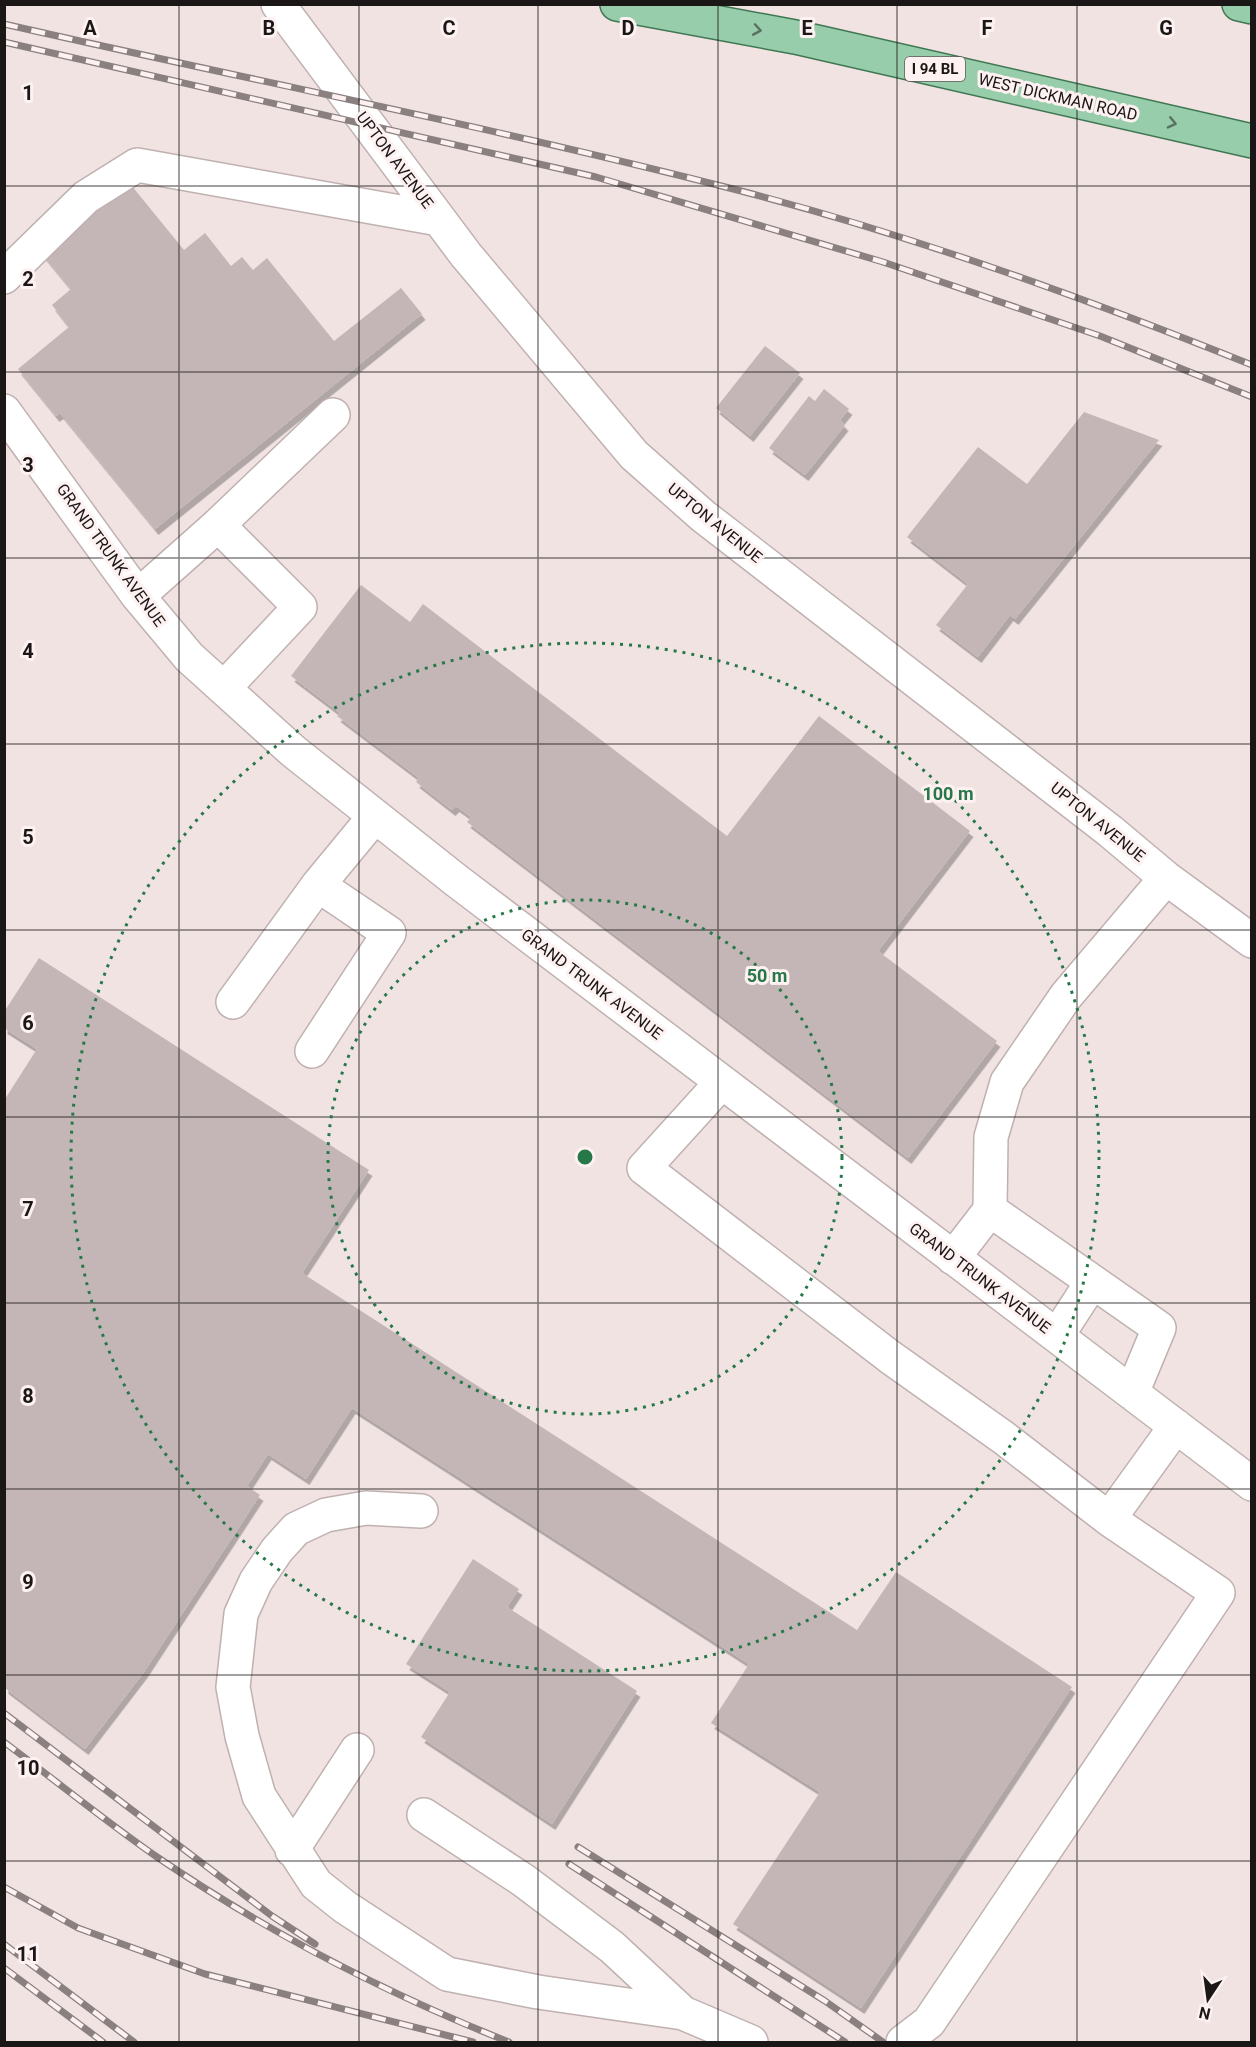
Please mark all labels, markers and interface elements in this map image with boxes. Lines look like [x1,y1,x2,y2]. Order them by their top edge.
text: A [83,16,97,40]
text: B [263,16,275,40]
text: C [442,16,456,40]
text: D [622,16,635,40]
text: E [801,16,813,40]
text: F [982,16,993,40]
text: G [1159,16,1173,40]
one-way arrow [751,23,761,36]
road number: I 94 BL [905,57,965,81]
street label: WEST DICKMAN ROAD [977,69,1139,125]
text: 1 [22,81,34,105]
street label: UPTON AVENUE [352,108,438,212]
one-way arrow [1167,116,1177,129]
text: 2 [22,267,34,291]
text: 3 [22,453,34,477]
street label: UPTON AVENUE [664,479,766,567]
street label: GRAND TRUNK AVENUE [53,480,169,630]
text: 4 [22,639,34,663]
street label: UPTON AVENUE [1047,778,1149,866]
text: 100 m [922,783,974,804]
text: 5 [22,825,34,849]
street label: GRAND TRUNK AVENUE [518,925,666,1043]
text: 50 m [747,965,787,986]
text: 6 [22,1011,34,1035]
centre of rings [575,1147,595,1167]
text: 7 [22,1197,34,1221]
street label: GRAND TRUNK AVENUE [906,1219,1054,1337]
text: 8 [22,1384,34,1408]
text: 9 [22,1570,34,1594]
text: 10 [17,1756,39,1780]
text: 11 [17,1942,39,1966]
north arrow [1178,1969,1238,2029]
text: N [1197,2003,1212,2024]

